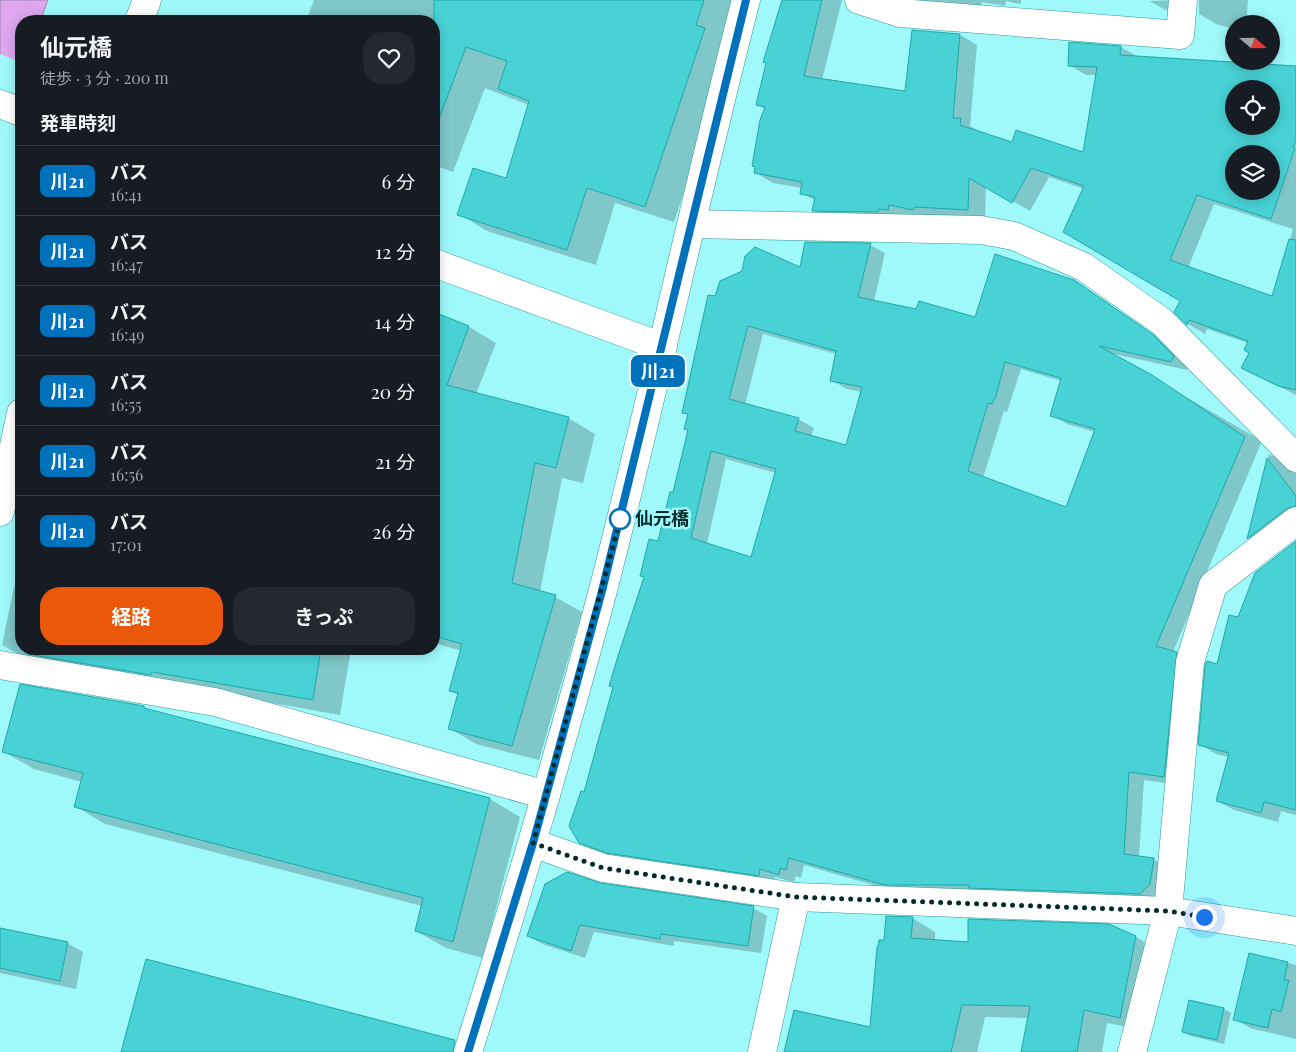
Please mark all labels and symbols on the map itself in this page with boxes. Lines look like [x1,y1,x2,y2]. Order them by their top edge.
north arrow [1225,15,1280,70]
line badge: 川21 [629,355,687,387]
place label: 仙元橋 [635,506,689,530]
marker: 仙元橋 [609,508,631,530]
your location [1192,905,1217,930]

